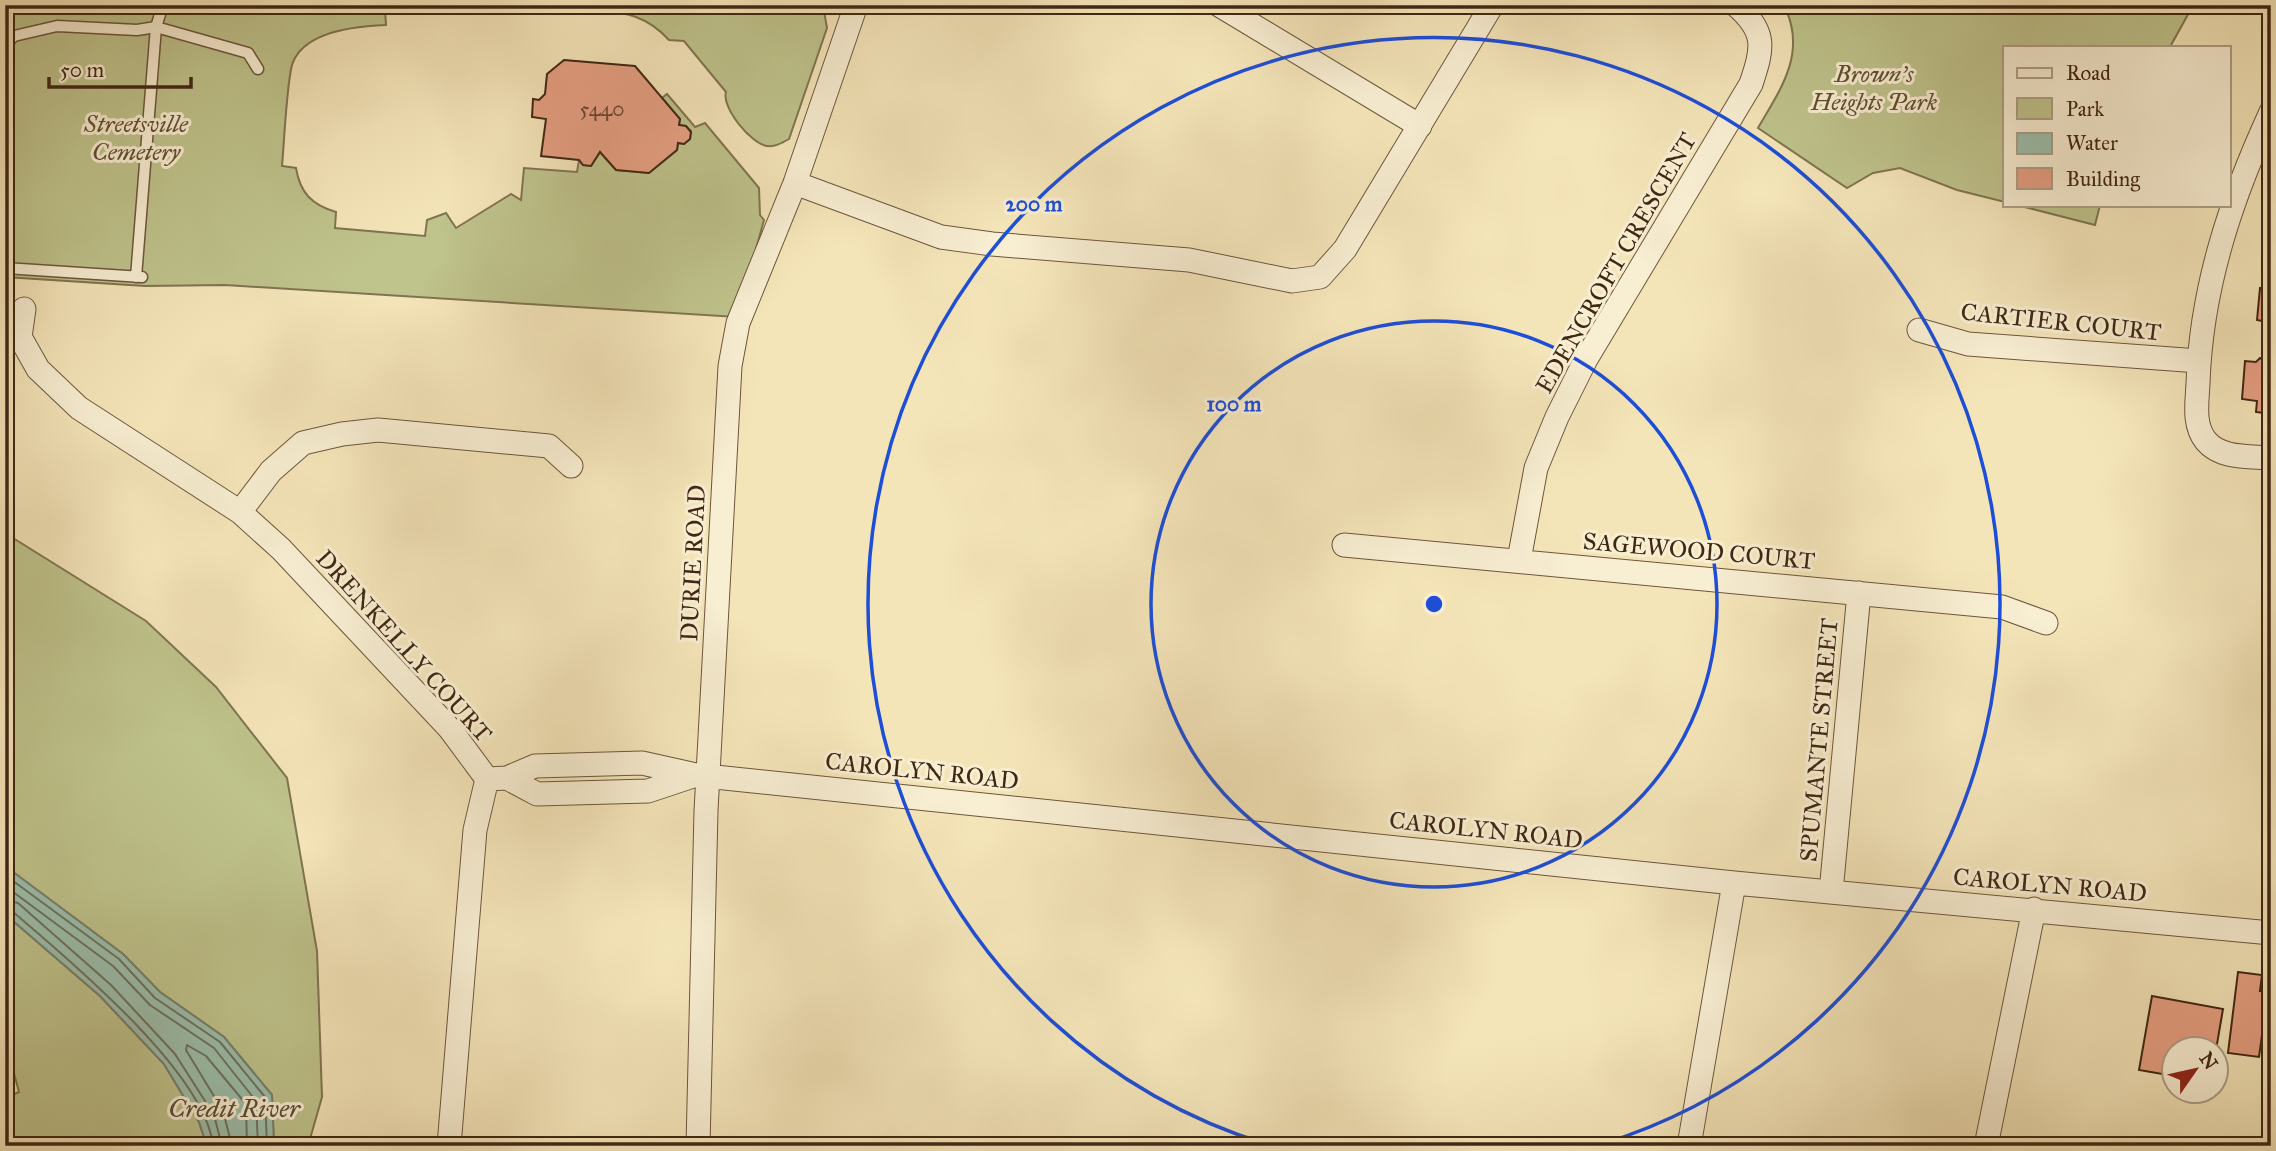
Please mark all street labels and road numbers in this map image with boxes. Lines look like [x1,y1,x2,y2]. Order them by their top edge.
street label: EDENCROFT CRESCENT [1529,127,1703,399]
street label: CARTIER COURT [1959,297,2163,347]
street label: DURIE ROAD [674,484,712,642]
street label: SAGEWOOD COURT [1582,526,1816,576]
street label: DRENKELLY COURT [310,543,498,749]
street label: SPUMANTE STREET [1793,617,1845,863]
street label: CAROLYN ROAD [824,746,1020,796]
street label: CAROLYN ROAD [1388,805,1584,855]
street label: CAROLYN ROAD [1952,862,2148,908]

